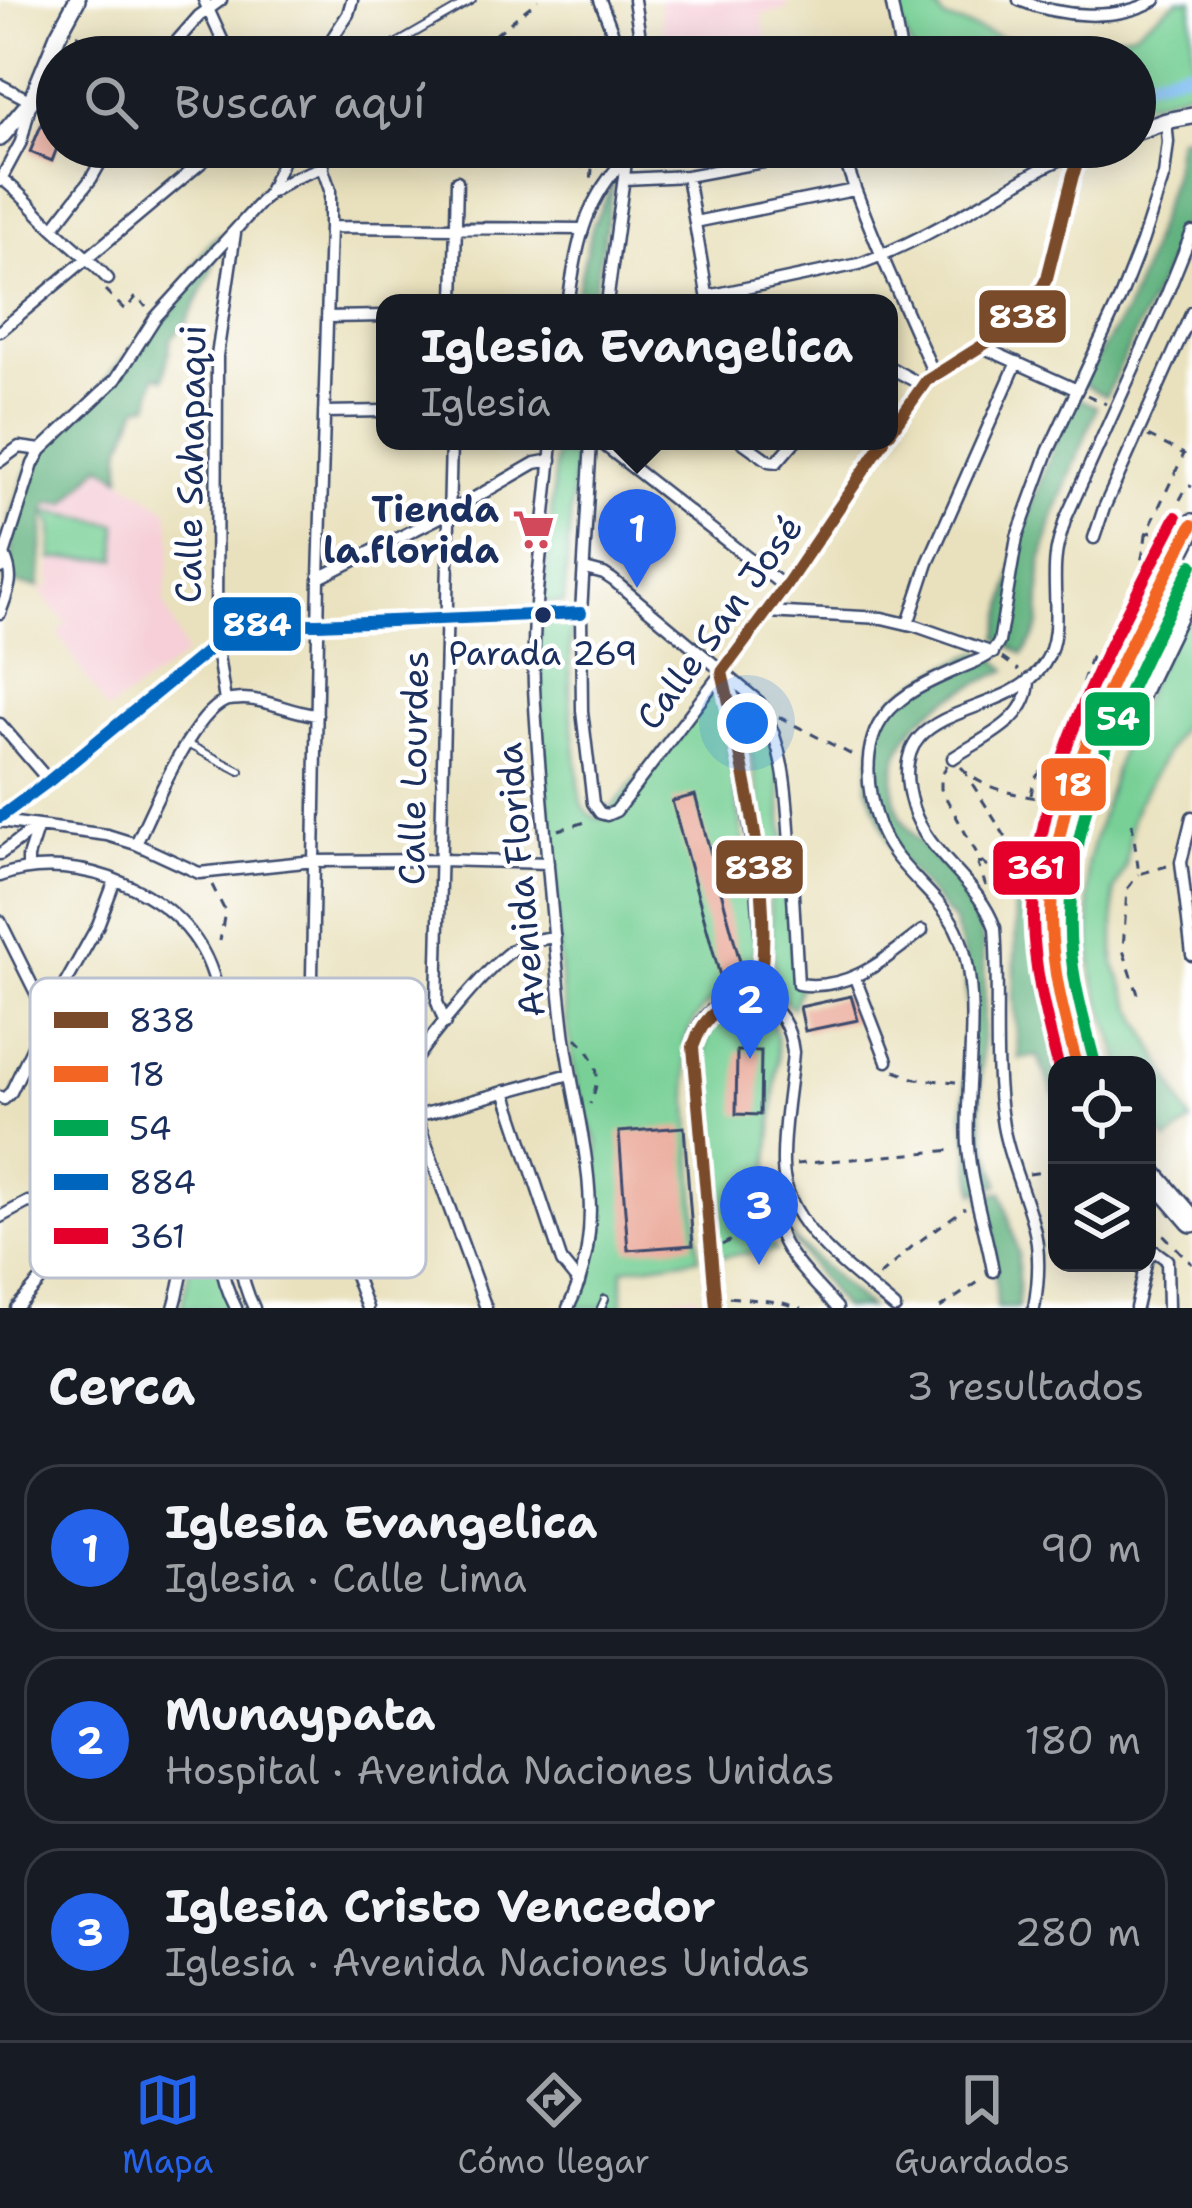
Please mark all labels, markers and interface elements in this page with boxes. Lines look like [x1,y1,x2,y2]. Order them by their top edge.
search box [36,36,1156,168]
icon: search [78,69,144,135]
text: Buscar aquí [174,72,426,132]
line badge: 838 [977,288,1068,345]
popup [376,294,898,450]
text: 838 [989,294,1057,339]
text: Iglesia Evangelica [421,316,853,376]
street label: Calle Sahapaqui [164,324,217,604]
text: Iglesia [421,376,550,428]
place label: Tienda la.florida [323,485,499,575]
pin: 1 [598,489,676,588]
street label: Calle San José [625,505,814,740]
supermarket icon: Tienda la.florida [510,507,556,553]
line badge: 884 [211,595,303,653]
text: 884 [222,602,292,647]
marker: Parada 269 [532,604,554,626]
place label: Parada 269 [448,631,638,676]
street label: Calle Lourdes [387,650,440,886]
line badge: 54 [1083,690,1152,748]
your location [717,693,777,753]
text: 54 [1096,696,1140,741]
street label: Avenida Florida [484,741,557,1019]
line badge: 18 [1039,756,1108,813]
text: 18 [1054,762,1092,807]
line badge: 838 [714,838,805,896]
line badge: 361 [991,839,1082,897]
text: 838 [725,845,793,890]
text: 361 [1007,845,1065,890]
pin: 2 [711,960,789,1059]
legend [30,978,426,1278]
text: 838 [129,998,196,1043]
text: 18 [129,1052,165,1097]
map controls [1048,1056,1156,1272]
button: locate [1048,1056,1156,1164]
text: 54 [129,1106,172,1151]
text: 884 [129,1160,196,1205]
button: layers [1048,1164,1156,1272]
pin: 3 [720,1166,798,1265]
text: 361 [129,1214,186,1259]
text: Cerca [48,1352,195,1420]
text: 3 resultados [906,1360,1144,1412]
text: Iglesia Evangelica [165,1492,597,1552]
text: 1 [81,1522,99,1574]
text: 90 m [1040,1522,1141,1574]
text: Iglesia · Calle Lima [165,1552,527,1604]
text: Munaypata [165,1684,436,1744]
text: 2 [76,1714,104,1766]
text: 180 m [1025,1714,1141,1766]
text: Hospital · Avenida Naciones Unidas [165,1744,835,1796]
text: Iglesia Cristo Vencedor [165,1876,716,1936]
text: 3 [76,1906,104,1958]
text: 280 m [1014,1906,1141,1958]
text: Iglesia · Avenida Naciones Unidas [165,1936,810,1988]
tab: Mapa [122,2067,213,2184]
tab: Cómo llegar [458,2067,650,2184]
tab: Guardados [894,2067,1070,2184]

